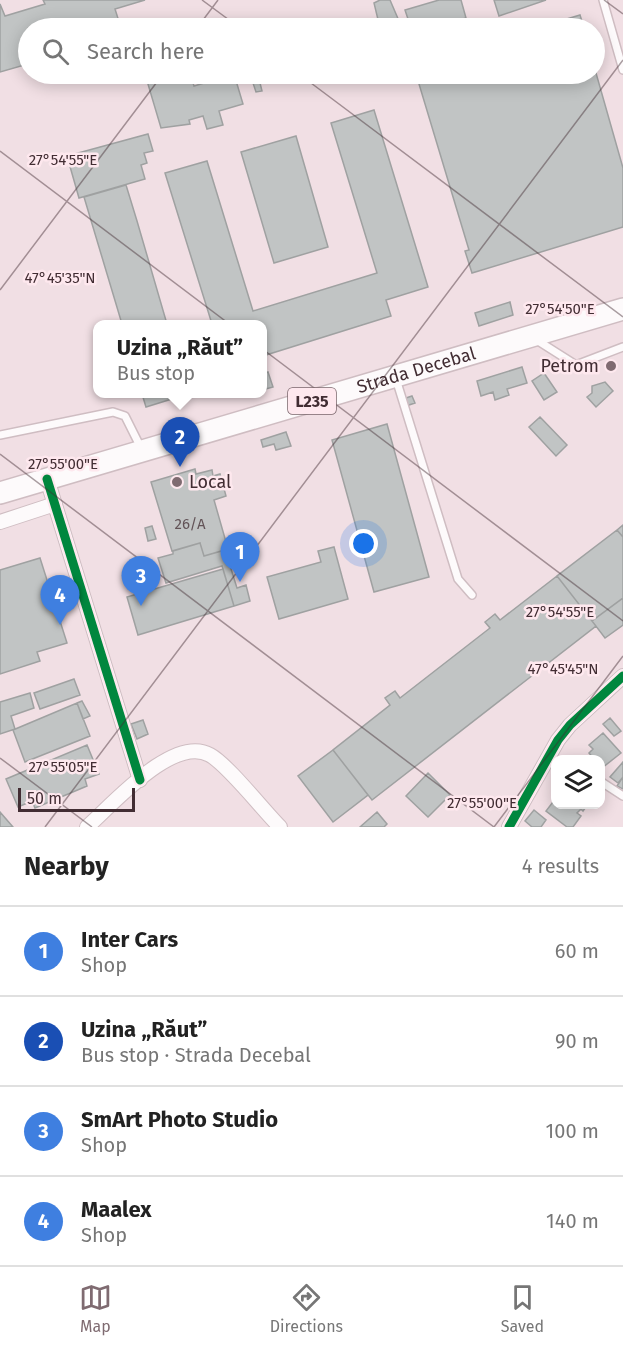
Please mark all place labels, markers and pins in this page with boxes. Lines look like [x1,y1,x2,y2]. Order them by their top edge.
place label: Petrom [540,355,599,377]
marker: Petrom [604,359,618,373]
pin: 2 [160,418,200,467]
place label: Local [189,471,231,493]
marker: Local [170,475,184,489]
pin: 1 [220,532,260,582]
pin: 3 [122,556,160,606]
pin: 4 [40,576,80,625]

